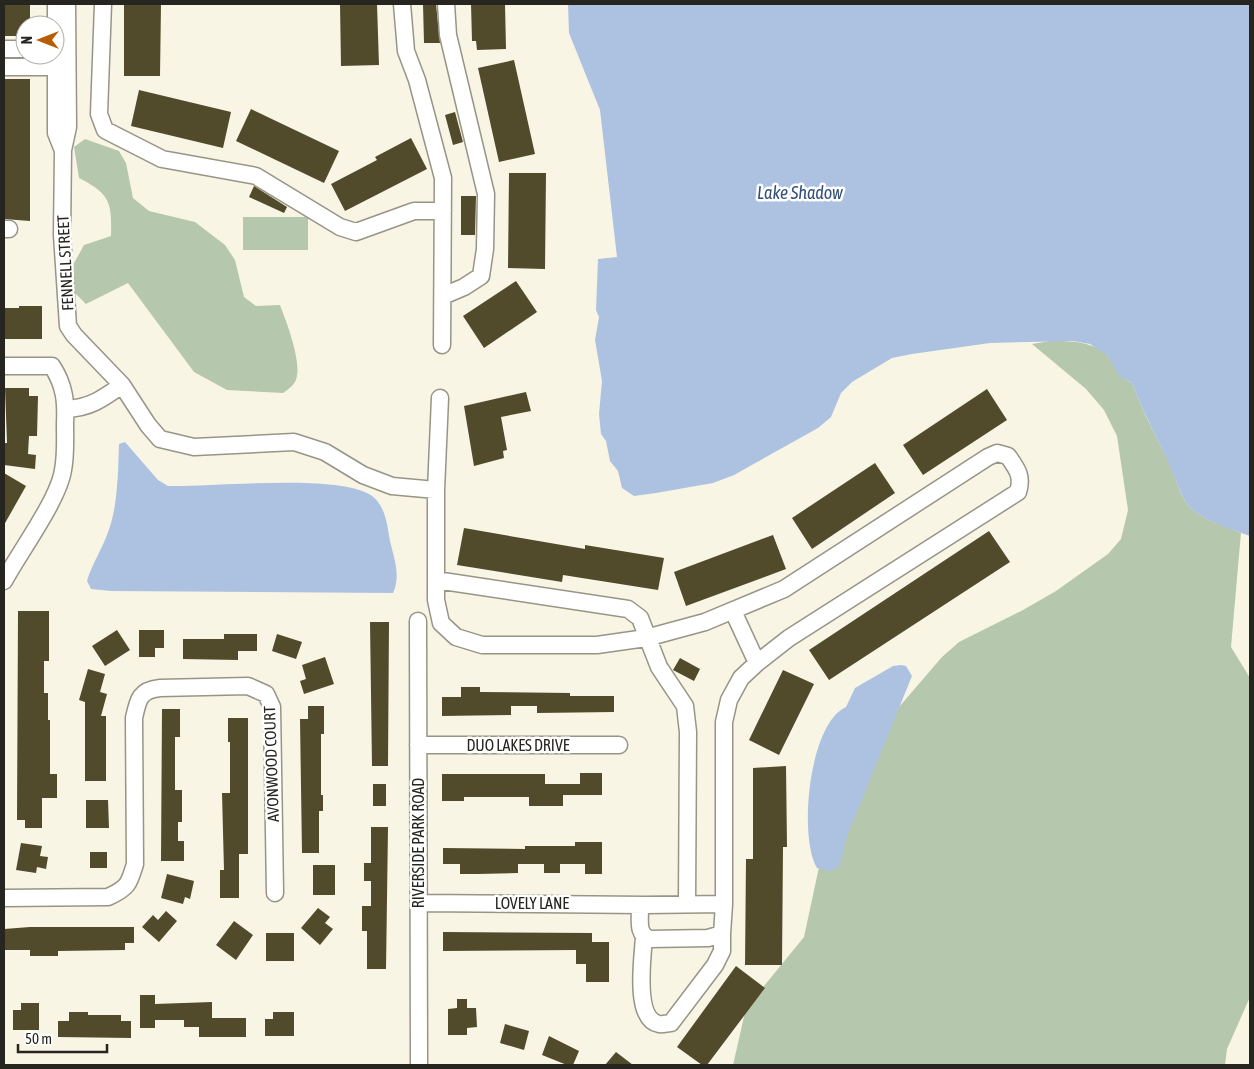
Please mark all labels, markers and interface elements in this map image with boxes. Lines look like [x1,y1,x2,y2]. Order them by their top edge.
north arrow [15,15,65,65]
text: N [19,36,35,44]
water label: Lake Shadow [757,182,843,203]
street label: FENNELL STREET [54,215,76,311]
street label: AVONWOOD COURT [260,706,282,822]
street label: DUO LAKES DRIVE [466,736,570,754]
street label: RIVERSIDE PARK ROAD [409,778,427,908]
street label: LOVELY LANE [495,894,569,912]
scale bar [18,1022,106,1054]
text: 50 m [25,1030,52,1047]

